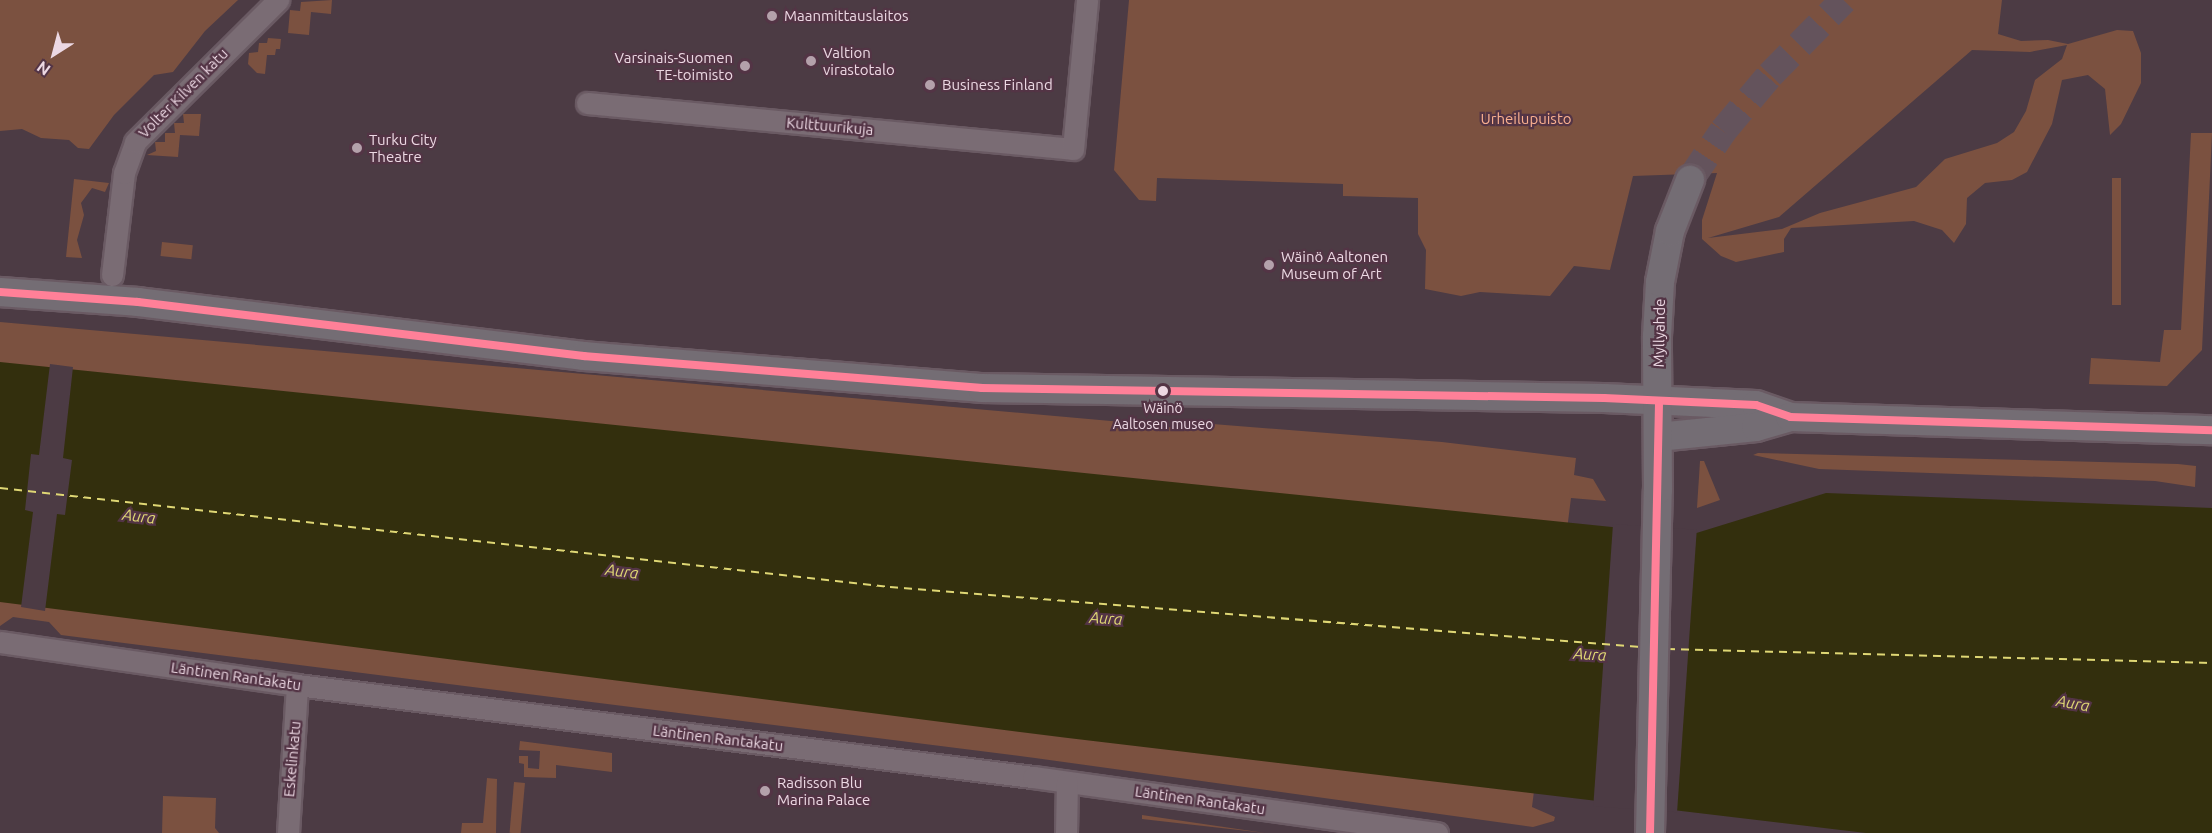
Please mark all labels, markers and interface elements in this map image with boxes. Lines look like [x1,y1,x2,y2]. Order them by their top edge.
place label: Maanmittauslaitos [784,7,909,25]
marker: Maanmittauslaitos [765,9,779,23]
north arrow [24,24,84,84]
place label: Valtion virastotalo [823,43,895,78]
street label: Volter Kilven katu [134,44,232,142]
place label: Varsinais-Suomen TE-toimisto [614,48,733,83]
marker: Valtion virastotalo [804,54,818,68]
text: N [33,58,54,79]
marker: Varsinais-Suomen TE-toimisto [738,59,752,73]
place label: Business Finland [942,76,1053,94]
marker: Business Finland [923,78,937,92]
park label: Urheilupuisto [1480,110,1572,128]
street label: Kulttuurikuja [786,113,874,139]
place label: Turku City Theatre [369,130,437,165]
marker: Turku City Theatre [350,141,364,155]
place label: Wäinö Aaltonen Museum of Art [1281,247,1388,282]
marker: Wäinö Aaltonen Museum of Art [1262,258,1276,272]
street label: Myllyahde [1649,299,1669,367]
marker: Wäinö Aaltosen museo [1157,385,1169,397]
place label: Wäinö Aaltosen museo [1113,400,1213,432]
water label: Aura [121,504,157,528]
water label: Aura [604,559,640,583]
water label: Aura [1089,607,1123,629]
water label: Aura [1573,643,1607,665]
street label: Läntinen Rantakatu [170,658,302,694]
water label: Aura [2055,691,2091,715]
street label: Eskelinkatu [280,720,304,798]
street label: Läntinen Rantakatu [652,721,784,755]
place label: Radisson Blu Marina Palace [777,773,870,808]
street label: Läntinen Rantakatu [1134,782,1266,818]
marker: Radisson Blu Marina Palace [758,784,772,798]

